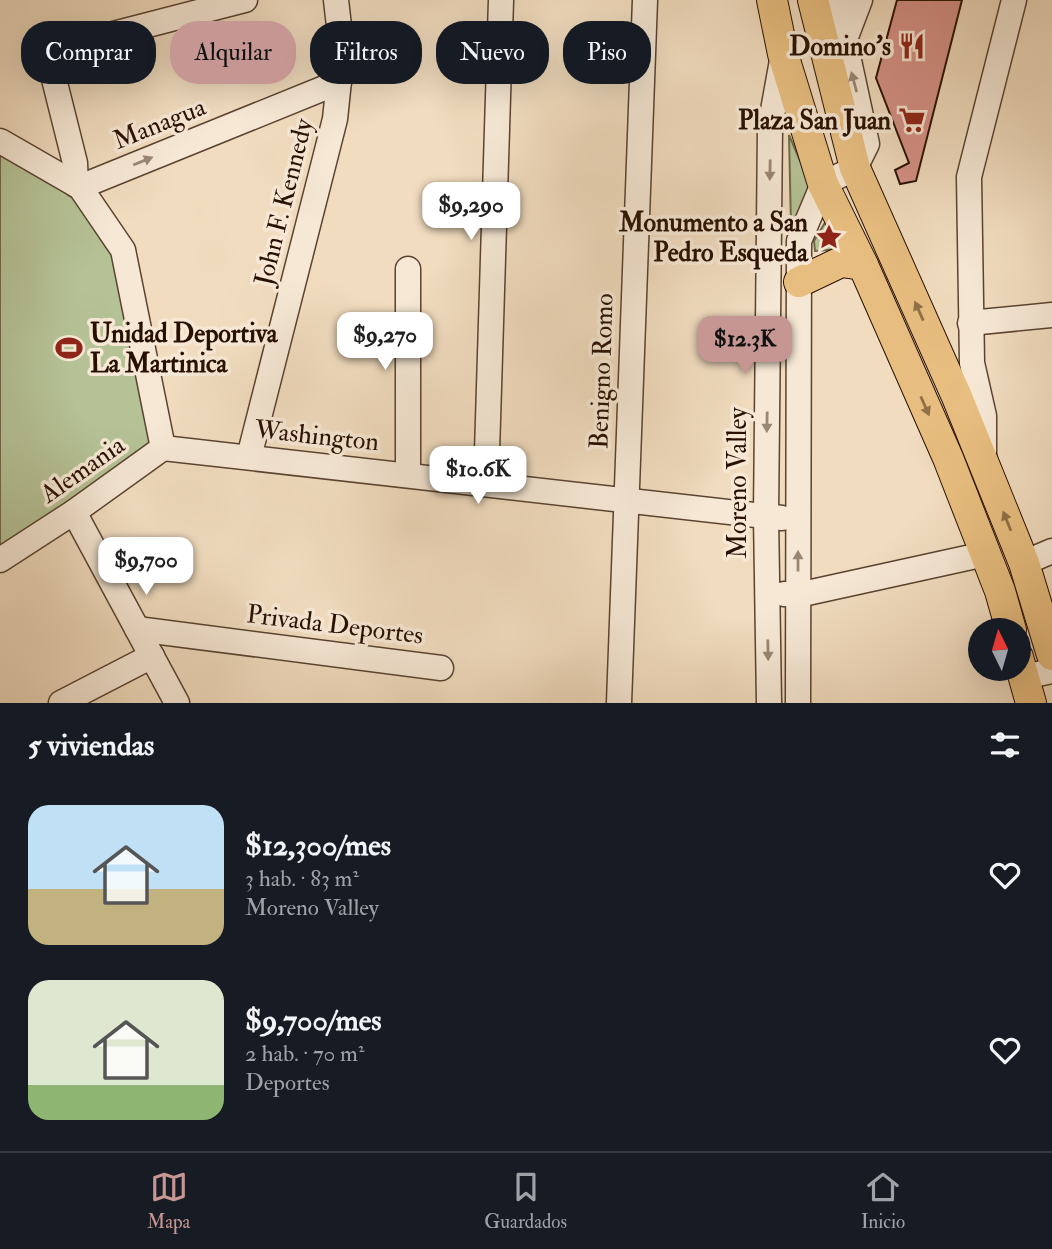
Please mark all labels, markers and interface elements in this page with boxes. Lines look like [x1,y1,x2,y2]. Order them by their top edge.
chip: Comprar [21,21,156,84]
chip: Alquilar [170,21,296,84]
chip: Filtros [310,21,422,84]
chip: Nuevo [436,21,549,84]
chip: Piso [563,21,651,84]
place label: Domino's [789,31,891,63]
restaurant icon: Domino's [897,31,927,61]
one-way arrow [848,71,859,93]
street label: Managua [108,91,211,157]
place label: Plaza San Juan [738,105,892,137]
supermarket icon: Plaza San Juan [897,105,927,135]
street label: John F. Kennedy [248,115,320,290]
one-way arrow [132,156,153,167]
one-way arrow [764,160,776,182]
pin: $9,290 [414,182,528,242]
text: $9,290 [438,190,504,219]
place label: Monumento a San Pedro Esqueda [618,207,809,270]
place icon: Monumento a San Pedro Esqueda [814,222,844,252]
street label: Benigno Romo [583,293,621,449]
one-way arrow [913,301,925,321]
pin: $9,270 [328,312,442,372]
pin: $12.3K [688,316,802,376]
place label: Unidad Deportiva La Martinica [90,318,279,380]
text: $9,270 [353,320,417,349]
text: $12.3K [714,324,776,353]
sports icon: Unidad Deportiva La Martinica [54,333,84,363]
one-way arrow [919,396,931,416]
street label: Moreno Valley [722,407,754,559]
one-way arrow [761,412,773,434]
street label: Washington [252,413,381,458]
street label: Alemania [33,429,131,511]
pin: $10.6K [421,447,535,506]
text: $10.6K [445,454,511,483]
one-way arrow [1001,510,1012,531]
pin: $9,700 [89,538,203,597]
text: $9,700 [114,545,178,574]
one-way arrow [792,550,804,572]
street label: Privada Deportes [245,598,425,653]
north arrow [968,618,1031,681]
map controls [968,618,1031,681]
one-way arrow [762,639,774,661]
icon: filters [986,726,1024,764]
text: 5 viviendas [28,727,154,764]
text: $12,300/mes [245,827,391,864]
icon: home [84,833,168,917]
icon: heart [986,856,1024,894]
text: 3 hab. · 83 m² [245,864,359,893]
text: Moreno Valley [245,893,379,922]
text: $9,700/mes [245,1002,382,1039]
icon: home [84,1008,168,1092]
icon: heart [986,1031,1024,1069]
text: 2 hab. · 70 m² [245,1039,364,1068]
text: Deportes [245,1068,330,1097]
tab: Mapa [147,1168,190,1234]
tab: Guardados [484,1168,567,1234]
tab: Inicio [861,1168,905,1234]

